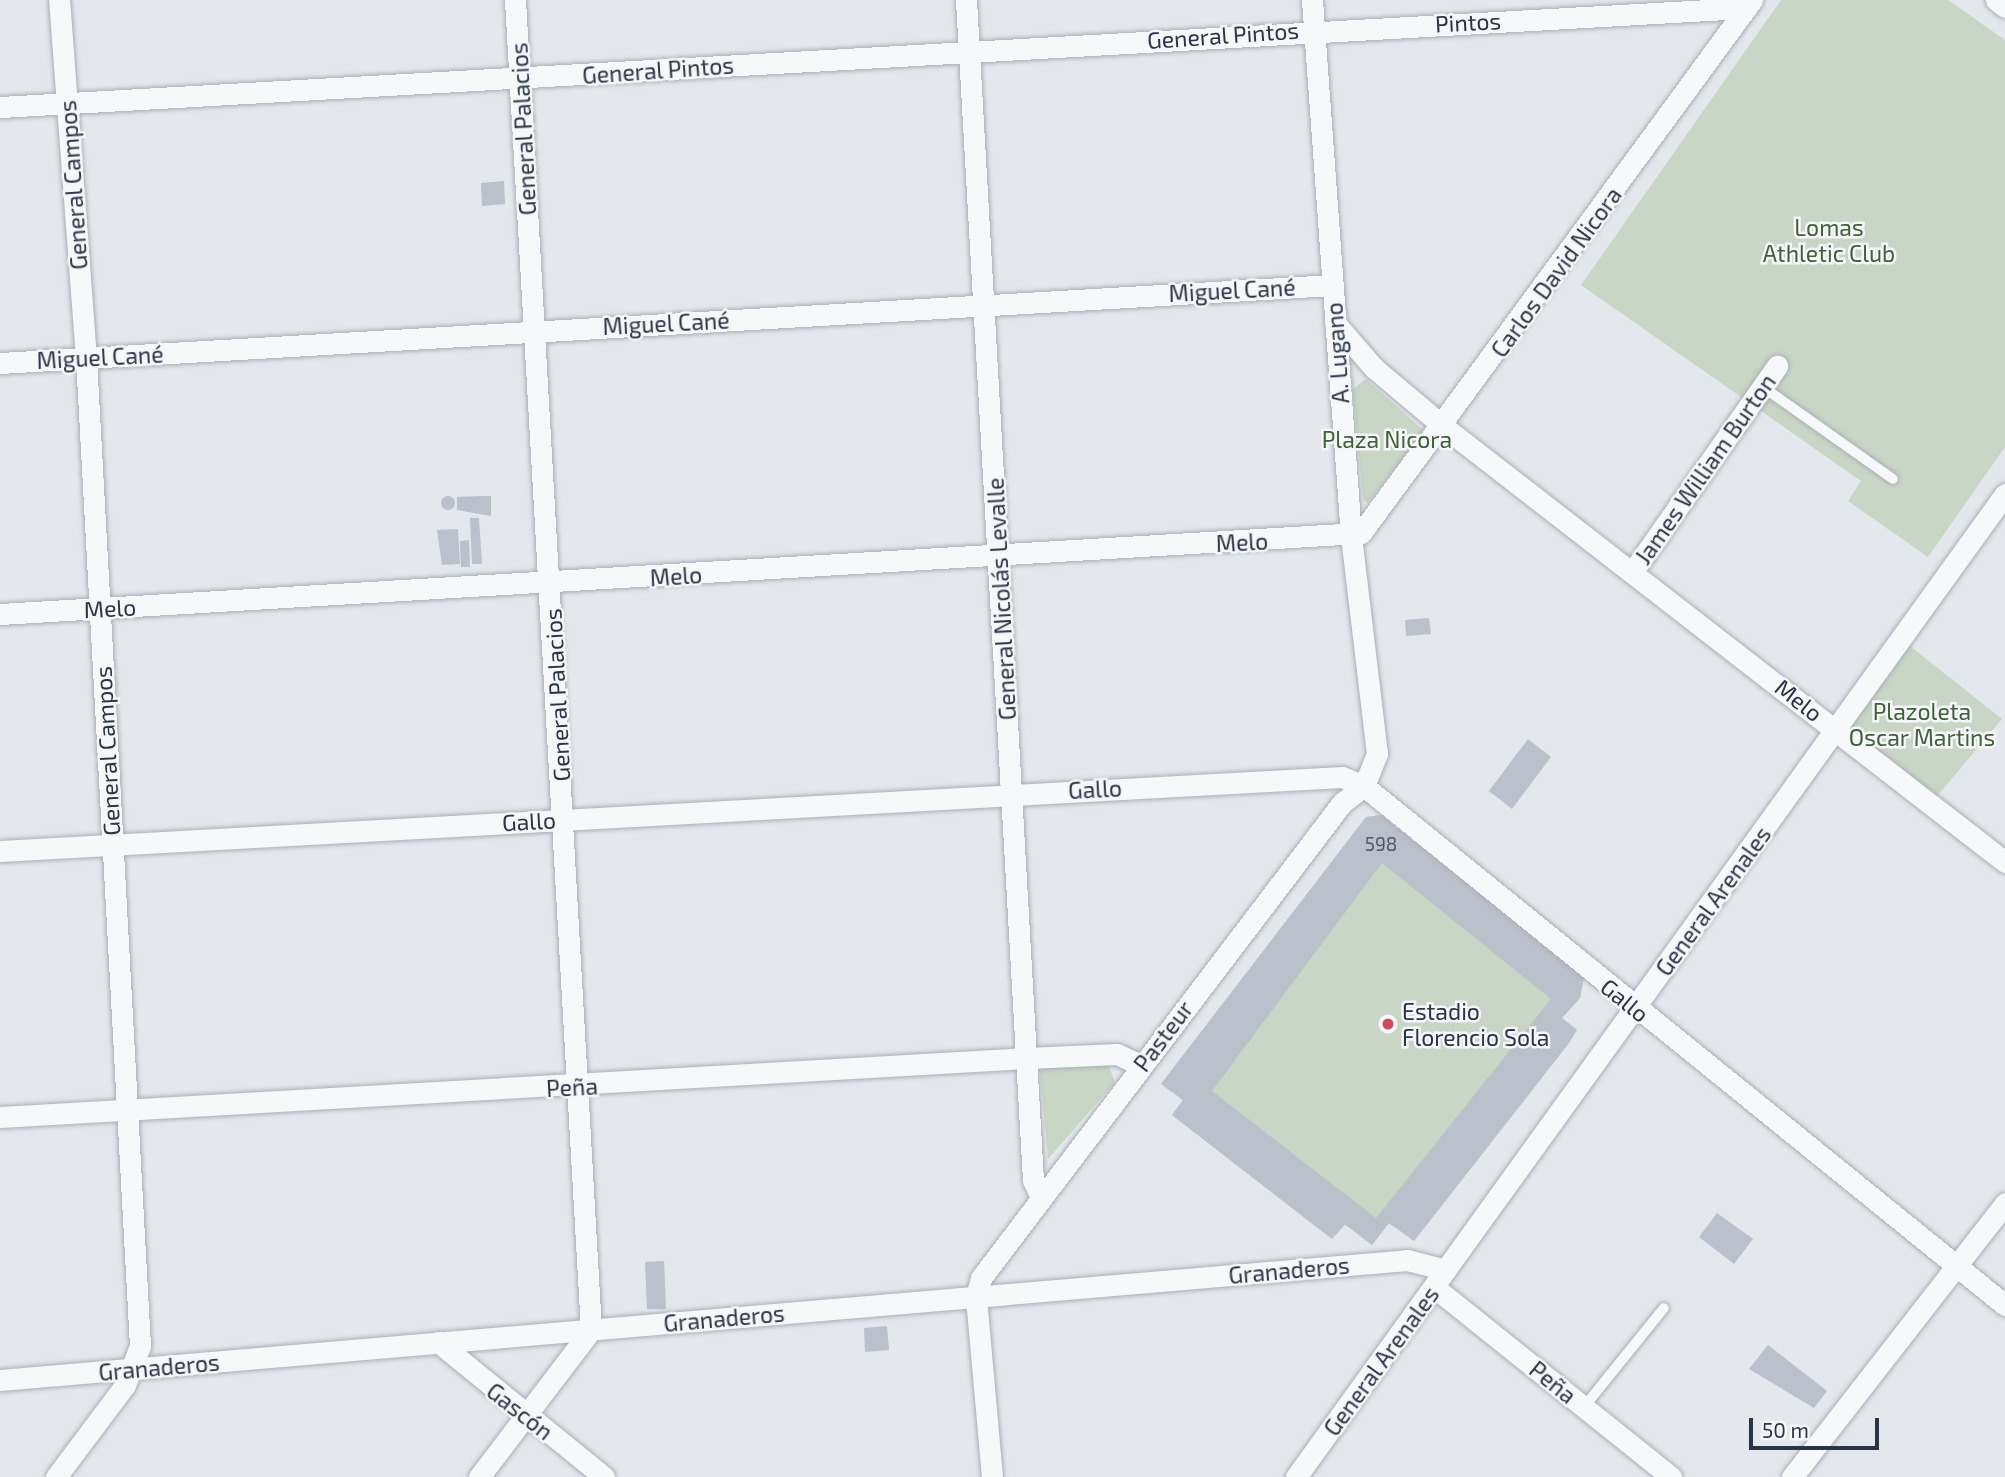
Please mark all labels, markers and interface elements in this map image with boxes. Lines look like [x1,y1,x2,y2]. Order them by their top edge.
street label: Pintos [1434,6,1502,38]
street label: General Pintos [1146,16,1300,54]
street label: General Palacios [505,42,541,216]
street label: General Pintos [581,51,735,89]
street label: General Campos [53,99,93,271]
street label: Carlos David Nicora [1485,182,1627,362]
park label: Lomas Athletic Club [1763,213,1895,267]
street label: Miguel Cané [1168,273,1296,307]
street label: A. Lugano [1320,301,1354,405]
street label: Miguel Cané [602,306,730,340]
street label: Miguel Cané [36,340,164,374]
street label: James William Burton [1629,368,1781,570]
park label: Plaza Nicora [1322,425,1452,453]
street label: General Nicolás Levalle [981,477,1021,721]
street label: Melo [1215,527,1269,557]
street label: Melo [649,560,703,592]
street label: Melo [83,593,137,623]
street label: General Palacios [539,608,575,782]
street label: General Campos [89,665,125,837]
street label: Melo [1770,673,1828,727]
park label: Plazoleta Oscar Martins [1849,697,1995,751]
street label: Gallo [1067,774,1123,804]
street label: Gallo [501,806,557,836]
street label: General Arenales [1649,821,1777,981]
house number: 598 [1365,833,1397,855]
street label: Gallo [1595,972,1655,1028]
street label: Pasteur [1128,995,1198,1077]
place label: Estadio Florencio Sola [1402,997,1549,1051]
marker: Estadio Florencio Sola [1380,1016,1396,1032]
street label: Peña [545,1072,599,1102]
street label: Granaderos [1227,1251,1351,1289]
street label: General Arenales [1317,1281,1445,1441]
street label: Granaderos [662,1299,786,1337]
street label: Granaderos [97,1348,221,1386]
street label: Peña [1524,1355,1582,1409]
street label: Gascón [481,1377,559,1445]
scale bar [1753,1404,1882,1448]
text: 50 m [1762,1417,1809,1442]

